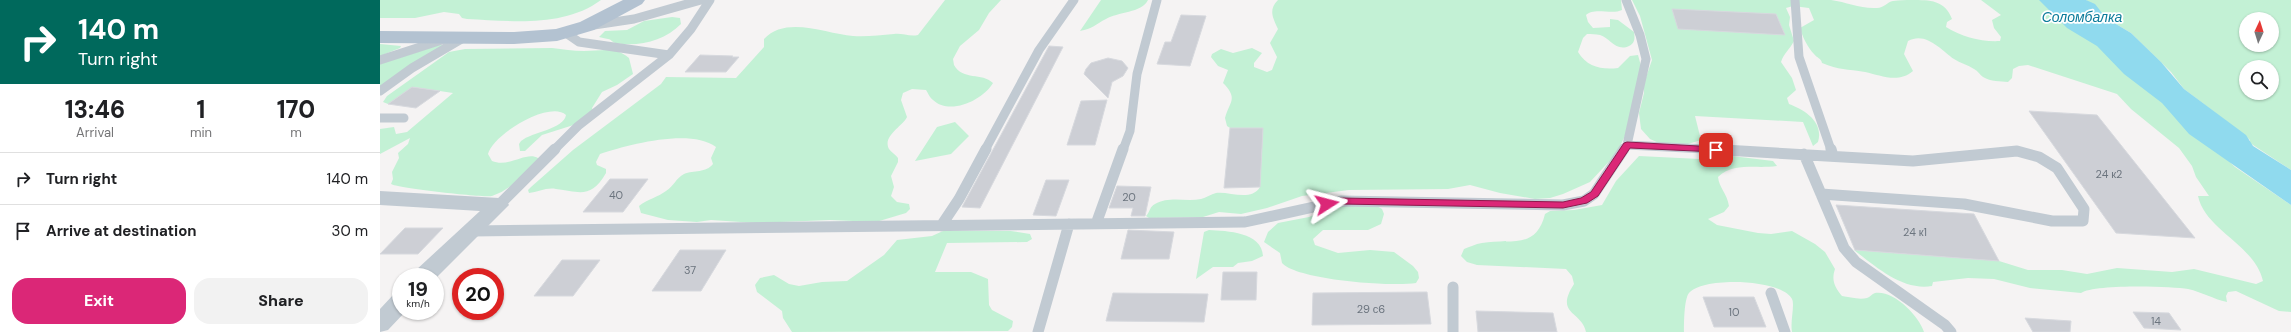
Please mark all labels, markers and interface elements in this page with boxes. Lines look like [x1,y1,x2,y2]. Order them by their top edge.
water label: Соломбалка [2042,8,2123,26]
text: 140 m [78,11,159,48]
north arrow [2239,12,2279,52]
map controls [2239,12,2279,100]
icon: right [12,16,64,68]
text: Turn right [78,47,158,71]
button: search [2239,60,2279,100]
text: 13:46 [65,94,125,125]
text: 1 [197,94,205,125]
text: 170 [277,94,315,125]
text: Arrival [76,124,114,141]
text: min [190,124,212,141]
text: m [290,124,302,141]
pin [1699,133,1733,167]
icon: arrive [1705,139,1727,161]
house number: 24 к2 [2096,167,2122,181]
icon: right [12,168,34,190]
text: Turn right [46,169,117,189]
text: 140 m [327,169,368,189]
position arrow [1306,183,1348,225]
house number: 40 [609,188,623,202]
house number: 20 [1122,190,1136,204]
icon: arrive [12,220,34,242]
text: Arrive at destination [46,221,197,241]
text: 30 m [332,221,368,241]
house number: 24 к1 [1903,225,1927,239]
house number: 37 [684,263,696,277]
speed limit sign: 20 [452,268,504,320]
text: 19 [408,276,428,302]
button: Exit [12,278,186,324]
button: Share [194,278,368,324]
text: km/h [406,297,430,310]
house number: 29 с6 [1357,302,1385,316]
house number: 10 [1729,305,1739,319]
house number: 14 [2151,314,2161,328]

